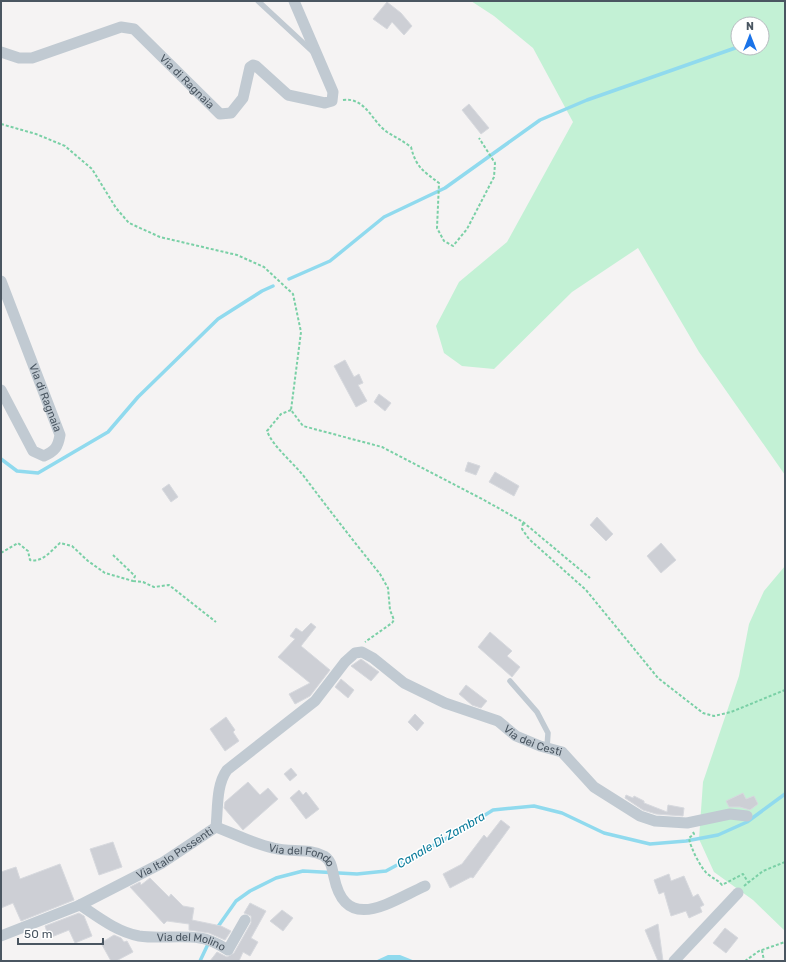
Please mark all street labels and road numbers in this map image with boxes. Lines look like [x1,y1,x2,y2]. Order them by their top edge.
street label: Via di Ragnaia [157,52,217,112]
street label: Via di Ragnaia [26,362,64,434]
street label: Via dei Cesti [501,722,564,759]
street label: Via Italo Possenti [134,825,216,882]
street label: Via del Fondo [267,841,337,869]
street label: Via del Molino [157,931,228,954]

